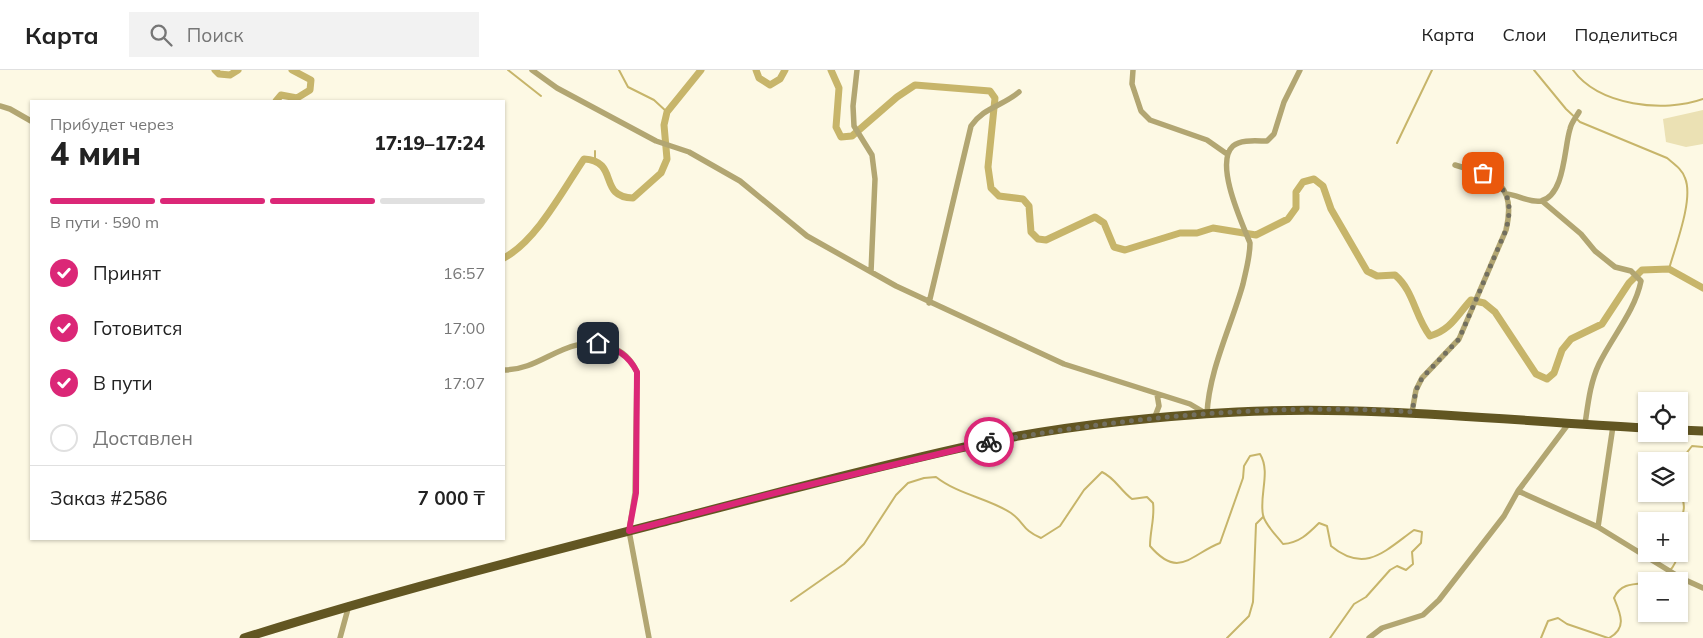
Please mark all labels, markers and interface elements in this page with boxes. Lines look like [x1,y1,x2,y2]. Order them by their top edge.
search box [129,12,479,57]
text: Карта [25,20,99,50]
icon: search [147,21,175,49]
text: Поиск [187,23,244,47]
text: Карта [1422,23,1474,46]
text: Слои [1502,23,1547,46]
text: Поделиться [1575,23,1678,46]
text: Прибудет через [50,114,174,134]
text: 17:19–17:24 [374,131,485,155]
text: 4 мин [50,133,141,173]
pin [1462,152,1504,194]
icon: bag [1469,159,1497,187]
text: В пути · 590 m [50,212,159,232]
icon: check [50,259,78,287]
text: Принят [93,261,161,285]
text: 16:57 [443,263,485,283]
icon: check [50,314,78,342]
text: Готовится [93,316,183,340]
text: 17:00 [443,318,485,338]
pin [577,322,619,364]
icon: home [584,329,612,357]
icon: check [50,369,78,397]
text: В пути [93,371,152,395]
text: 17:07 [443,373,485,393]
map controls [1638,392,1688,622]
button: locate [1638,392,1688,442]
courier [964,417,1014,467]
text: Доставлен [93,426,193,450]
icon: bike [975,428,1003,456]
button: layers [1638,452,1688,502]
text: Заказ #2586 [50,486,167,510]
text: 7 000 ₸ [418,486,485,510]
button: + [1638,512,1688,562]
button: − [1638,572,1688,622]

